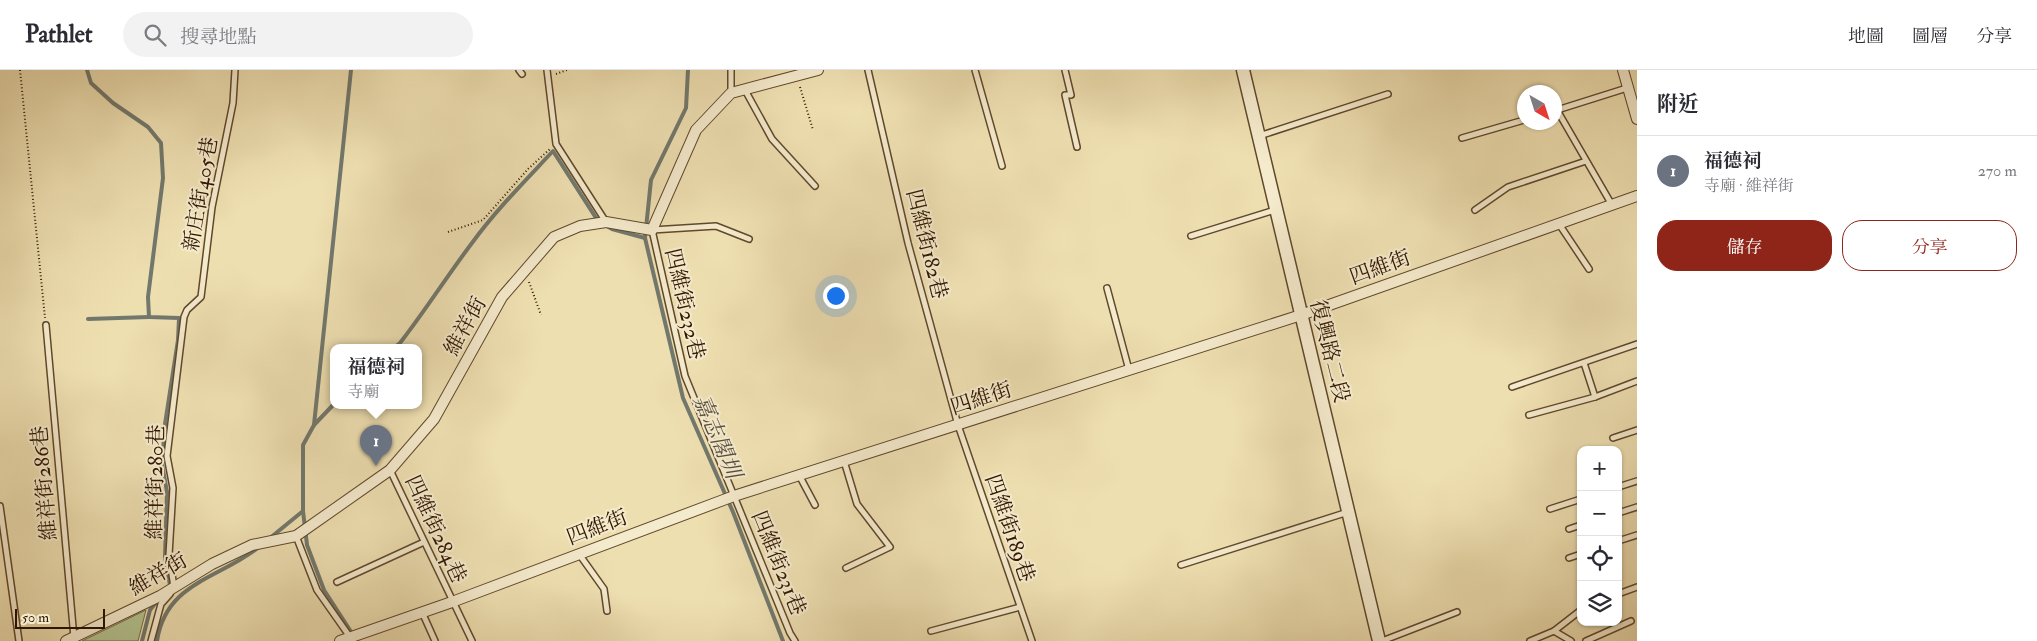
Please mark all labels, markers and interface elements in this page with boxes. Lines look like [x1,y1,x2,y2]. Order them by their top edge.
search box [123,12,473,57]
text: Pathlet [25,19,93,50]
icon: search [141,21,169,49]
text: 搜尋地點 [181,25,257,49]
text: 地圖 [1848,25,1884,48]
text: 圖層 [1912,25,1948,48]
text: 分享 [1976,25,2012,48]
north arrow [1517,85,1562,130]
text: 附近 [1657,91,1699,118]
street label: 新庄街405巷 [177,135,224,253]
text: 福德祠 [1704,149,1761,173]
text: 1 [1670,161,1676,181]
text: 270 m [1978,161,2017,181]
text: 寺廟 · 維祥街 [1704,176,1794,196]
street label: 四維街182巷 [900,187,953,302]
button: 儲存 [1657,220,1832,271]
button: 分享 [1842,220,2017,271]
street label: 四維街 [1346,244,1414,291]
street label: 四維街232巷 [659,246,710,362]
your location [823,283,849,309]
street label: 維祥街 [438,292,493,360]
street label: 復興路二段 [1304,297,1355,405]
popup [330,344,422,409]
text: 福德祠 [347,355,405,379]
street label: 四維街 [947,376,1015,421]
text: 寺廟 [347,382,380,402]
water label: 嘉志閣圳 [687,390,749,486]
street label: 維祥街286巷 [26,424,63,541]
street label: 維祥街280巷 [141,424,170,540]
pin: 1 [360,425,392,466]
map controls [1577,446,1622,626]
button: + [1577,446,1622,491]
street label: 四維街284巷 [399,471,472,587]
street label: 四維街189巷 [979,471,1041,586]
button: − [1577,491,1622,536]
street label: 四維街 [563,504,631,551]
street label: 四維街231巷 [745,507,812,619]
button: locate [1577,536,1622,581]
street label: 維祥街 [124,547,192,602]
button: layers [1577,581,1622,626]
scale bar [15,606,105,629]
text: 50 m [22,609,49,626]

